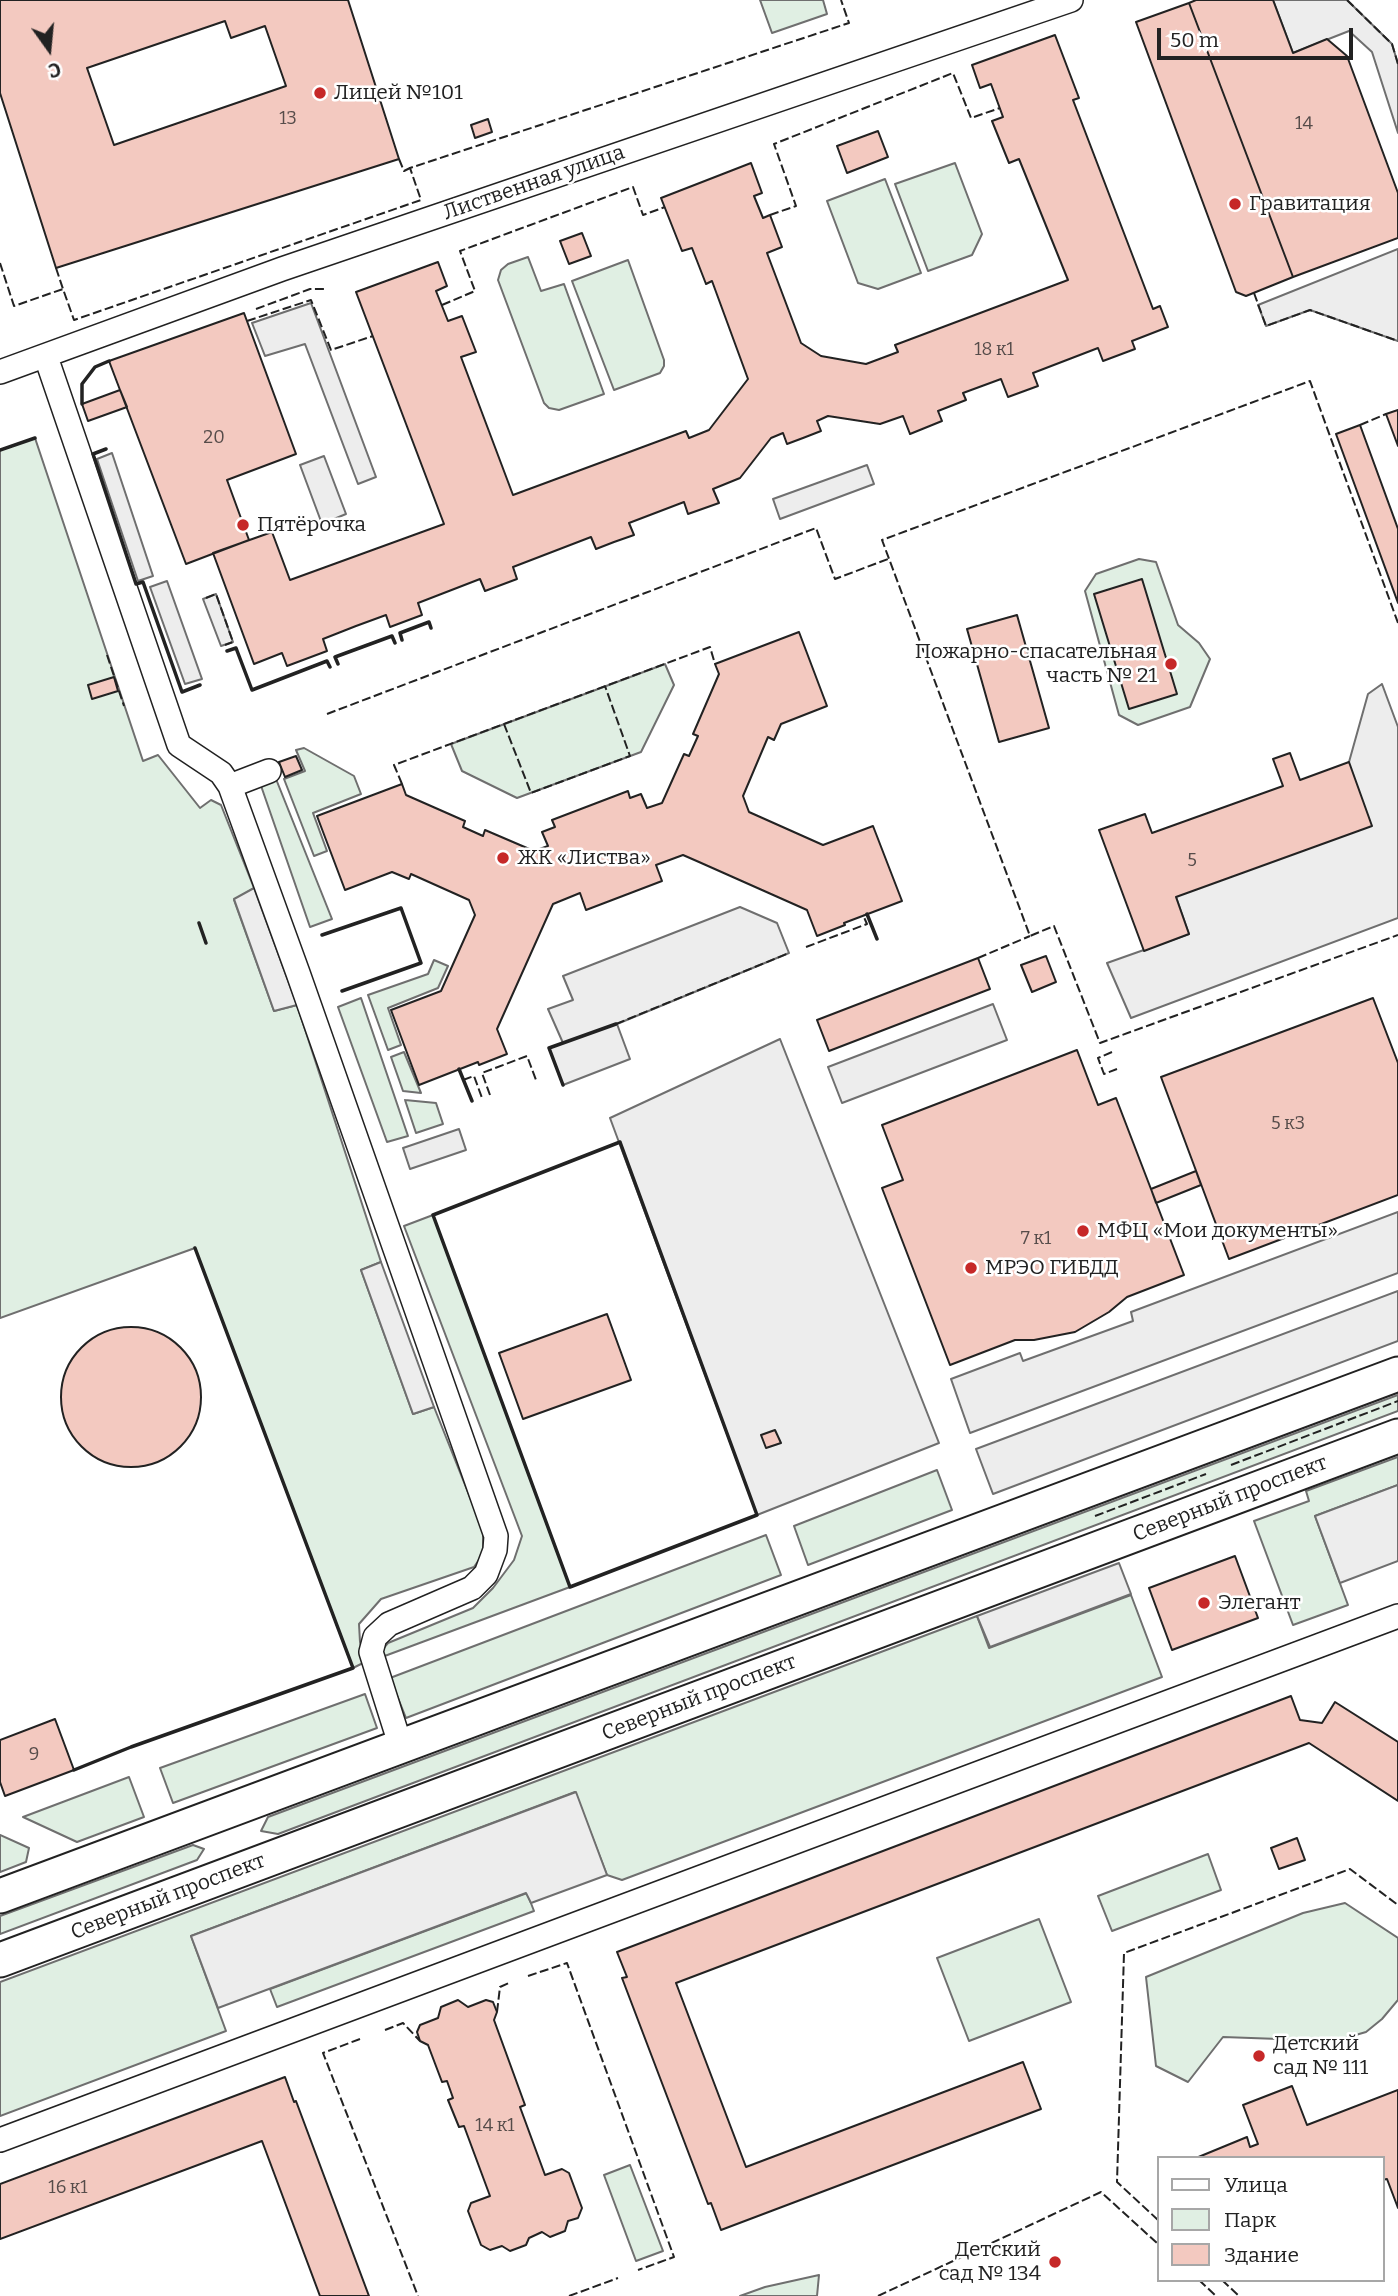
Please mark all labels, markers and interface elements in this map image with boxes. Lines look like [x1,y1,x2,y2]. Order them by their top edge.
north arrow [14,14,84,84]
scale bar [1160,14,1356,58]
text: 50 m [1170,27,1219,53]
text: С [46,57,63,82]
place label: Лицей №101 [334,80,463,106]
marker: Лицей №101 [312,85,328,101]
house number: 13 [279,108,297,130]
house number: 14 [1295,113,1313,135]
street label: Лиственная улица [440,140,628,226]
place label: Гравитация [1249,191,1371,217]
marker: Гравитация [1227,196,1243,212]
house number: 18 к1 [974,339,1014,361]
house number: 20 [203,427,225,449]
place label: Пятёрочка [257,512,366,538]
marker: Пятёрочка [235,517,251,533]
place label: Пожарно-спасательная часть № 21 [915,639,1157,689]
marker: Пожарно-спасательная часть № 21 [1163,656,1179,672]
place label: ЖК «Листва» [517,845,651,871]
marker: ЖК «Листва» [495,850,511,866]
house number: 5 [1187,850,1197,872]
house number: 5 к3 [1271,1113,1305,1135]
place label: МФЦ «Мои документы» [1097,1218,1338,1244]
marker: МФЦ «Мои документы» [1075,1223,1091,1239]
house number: 7 к1 [1021,1228,1051,1250]
place label: МРЭО ГИБДД [985,1255,1119,1281]
marker: МРЭО ГИБДД [963,1260,979,1276]
street label: Северный проспект [1129,1450,1331,1548]
place label: Элегант [1218,1590,1301,1616]
marker: Элегант [1196,1595,1212,1611]
street label: Северный проспект [598,1649,800,1747]
house number: 9 [29,1744,39,1766]
street label: Северный проспект [67,1848,269,1946]
place label: Детский сад № 111 [1273,2031,1368,2081]
marker: Детский сад № 111 [1251,2048,1267,2064]
house number: 14 к1 [475,2115,515,2137]
legend [1156,2156,1384,2282]
text: Улица [1224,2172,1288,2198]
house number: 16 к1 [48,2177,88,2199]
text: Парк [1224,2207,1276,2233]
place label: Детский сад № 134 [939,2237,1041,2287]
text: Здание [1224,2242,1299,2268]
marker: Детский сад № 134 [1047,2254,1063,2270]

